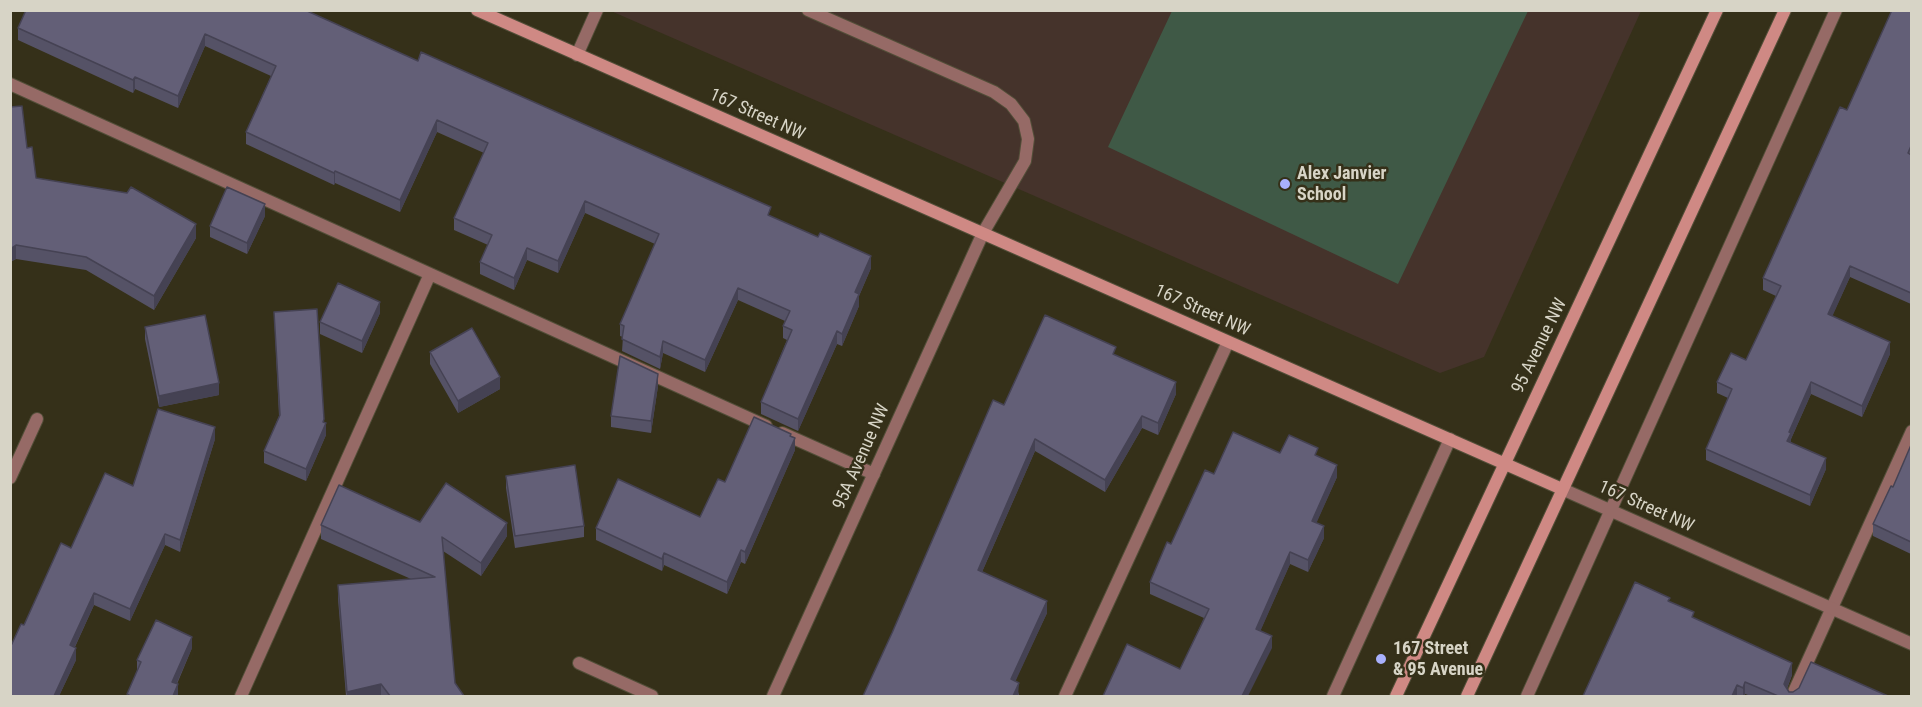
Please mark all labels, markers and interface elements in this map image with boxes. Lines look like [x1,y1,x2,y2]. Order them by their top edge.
street label: 167 Street NW [706,84,808,146]
place label: Alex Janvier School [1297,163,1387,206]
marker: Alex Janvier School [1278,177,1292,191]
street label: 167 Street NW [1151,280,1253,342]
street label: 95 Avenue NW [1508,295,1572,397]
street label: 95A Avenue NW [829,401,895,513]
street label: 167 Street NW [1595,476,1697,538]
place label: 167 Street & 95 Avenue [1393,638,1483,680]
marker: 167 Street & 95 Avenue [1374,652,1388,666]

